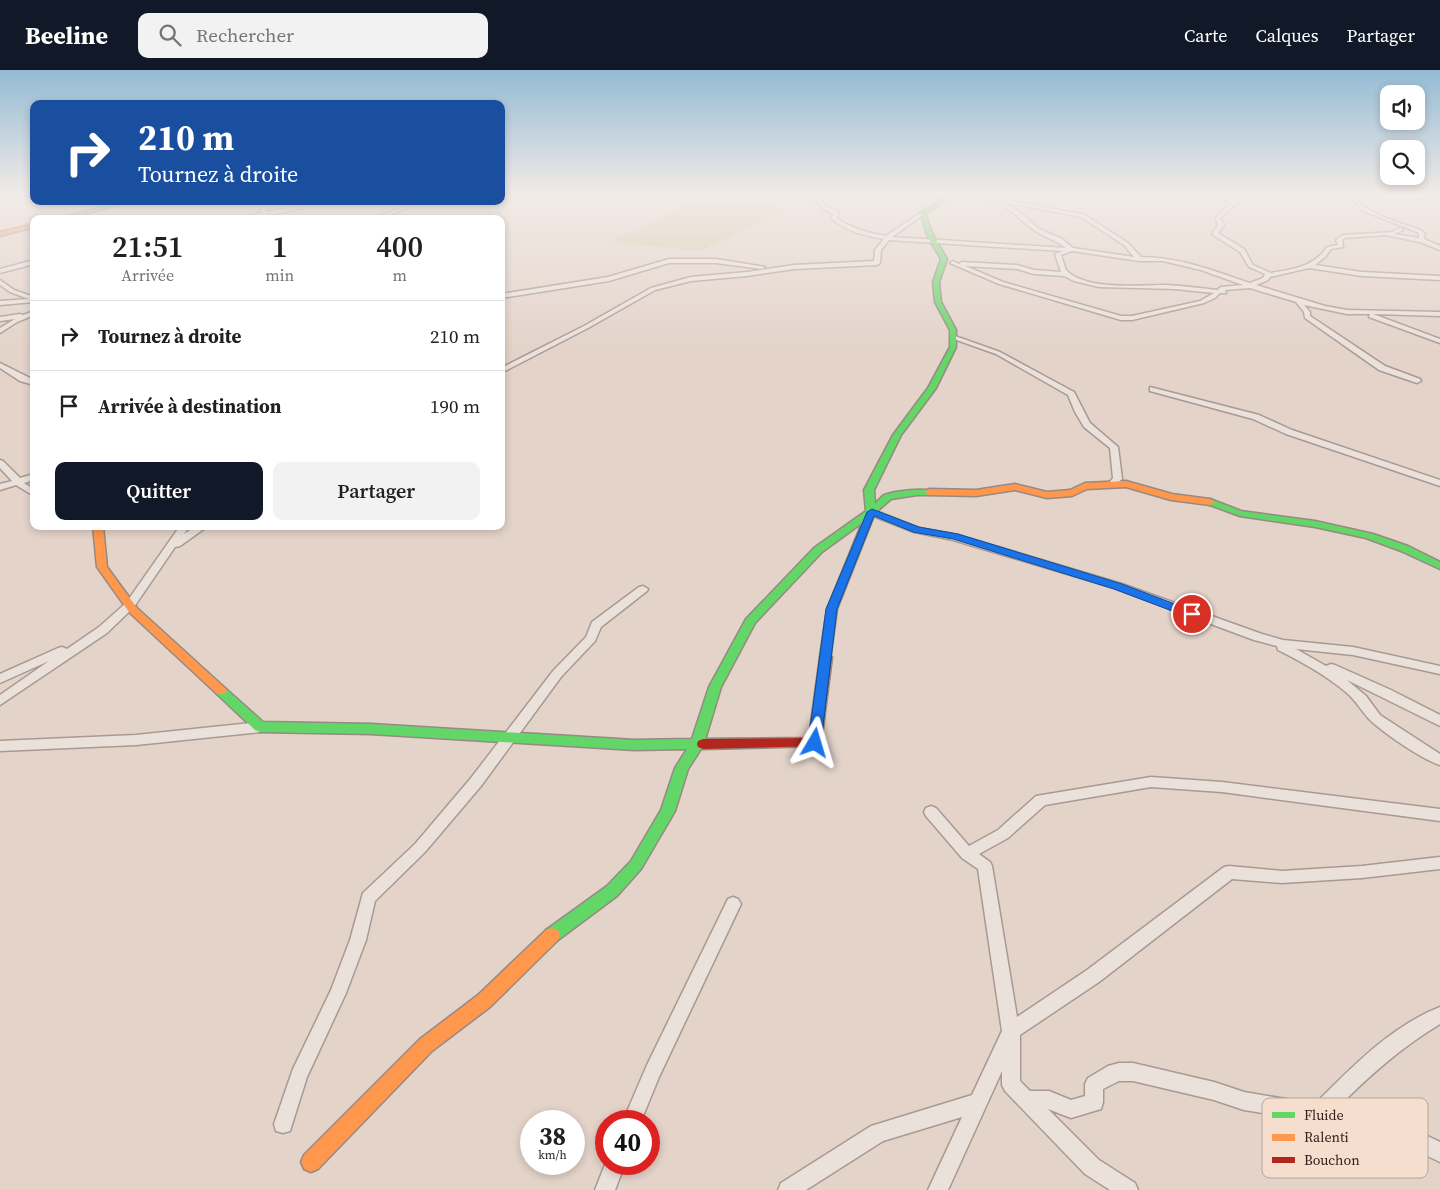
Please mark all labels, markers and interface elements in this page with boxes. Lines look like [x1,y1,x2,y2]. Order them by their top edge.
search box [138,13,488,58]
text: Beeline [25,19,108,52]
icon: search [156,21,184,49]
text: Rechercher [196,22,294,48]
text: Carte [1184,23,1227,48]
text: Calques [1255,23,1319,48]
text: Partager [1347,23,1415,48]
map controls [1380,85,1425,185]
button: sound [1380,85,1425,130]
text: 210 m [138,114,234,162]
icon: right [55,120,120,185]
button: search [1380,140,1425,185]
text: Tournez à droite [138,159,298,189]
text: 21:51 [112,226,183,267]
text: 1 [272,226,288,267]
text: 400 [376,226,423,267]
text: Arrivée [121,264,174,286]
text: min [265,264,294,286]
text: m [392,264,407,286]
icon: right [55,322,83,350]
text: Tournez à droite [98,323,241,349]
text: 210 m [430,323,480,349]
icon: arrive [55,392,83,420]
text: Arrivée à destination [98,393,281,419]
text: 190 m [430,393,480,419]
button: Quitter [55,462,263,520]
button: Partager [273,462,480,520]
pin [1171,593,1213,635]
icon: arrive [1178,600,1206,628]
position arrow [788,716,840,768]
legend [1262,1098,1428,1178]
text: Fluide [1304,1105,1344,1125]
speed limit sign: 40 [595,1110,660,1175]
text: 38 [539,1119,566,1153]
text: Ralenti [1304,1127,1349,1147]
text: km/h [538,1147,567,1163]
text: Bouchon [1304,1150,1360,1170]

